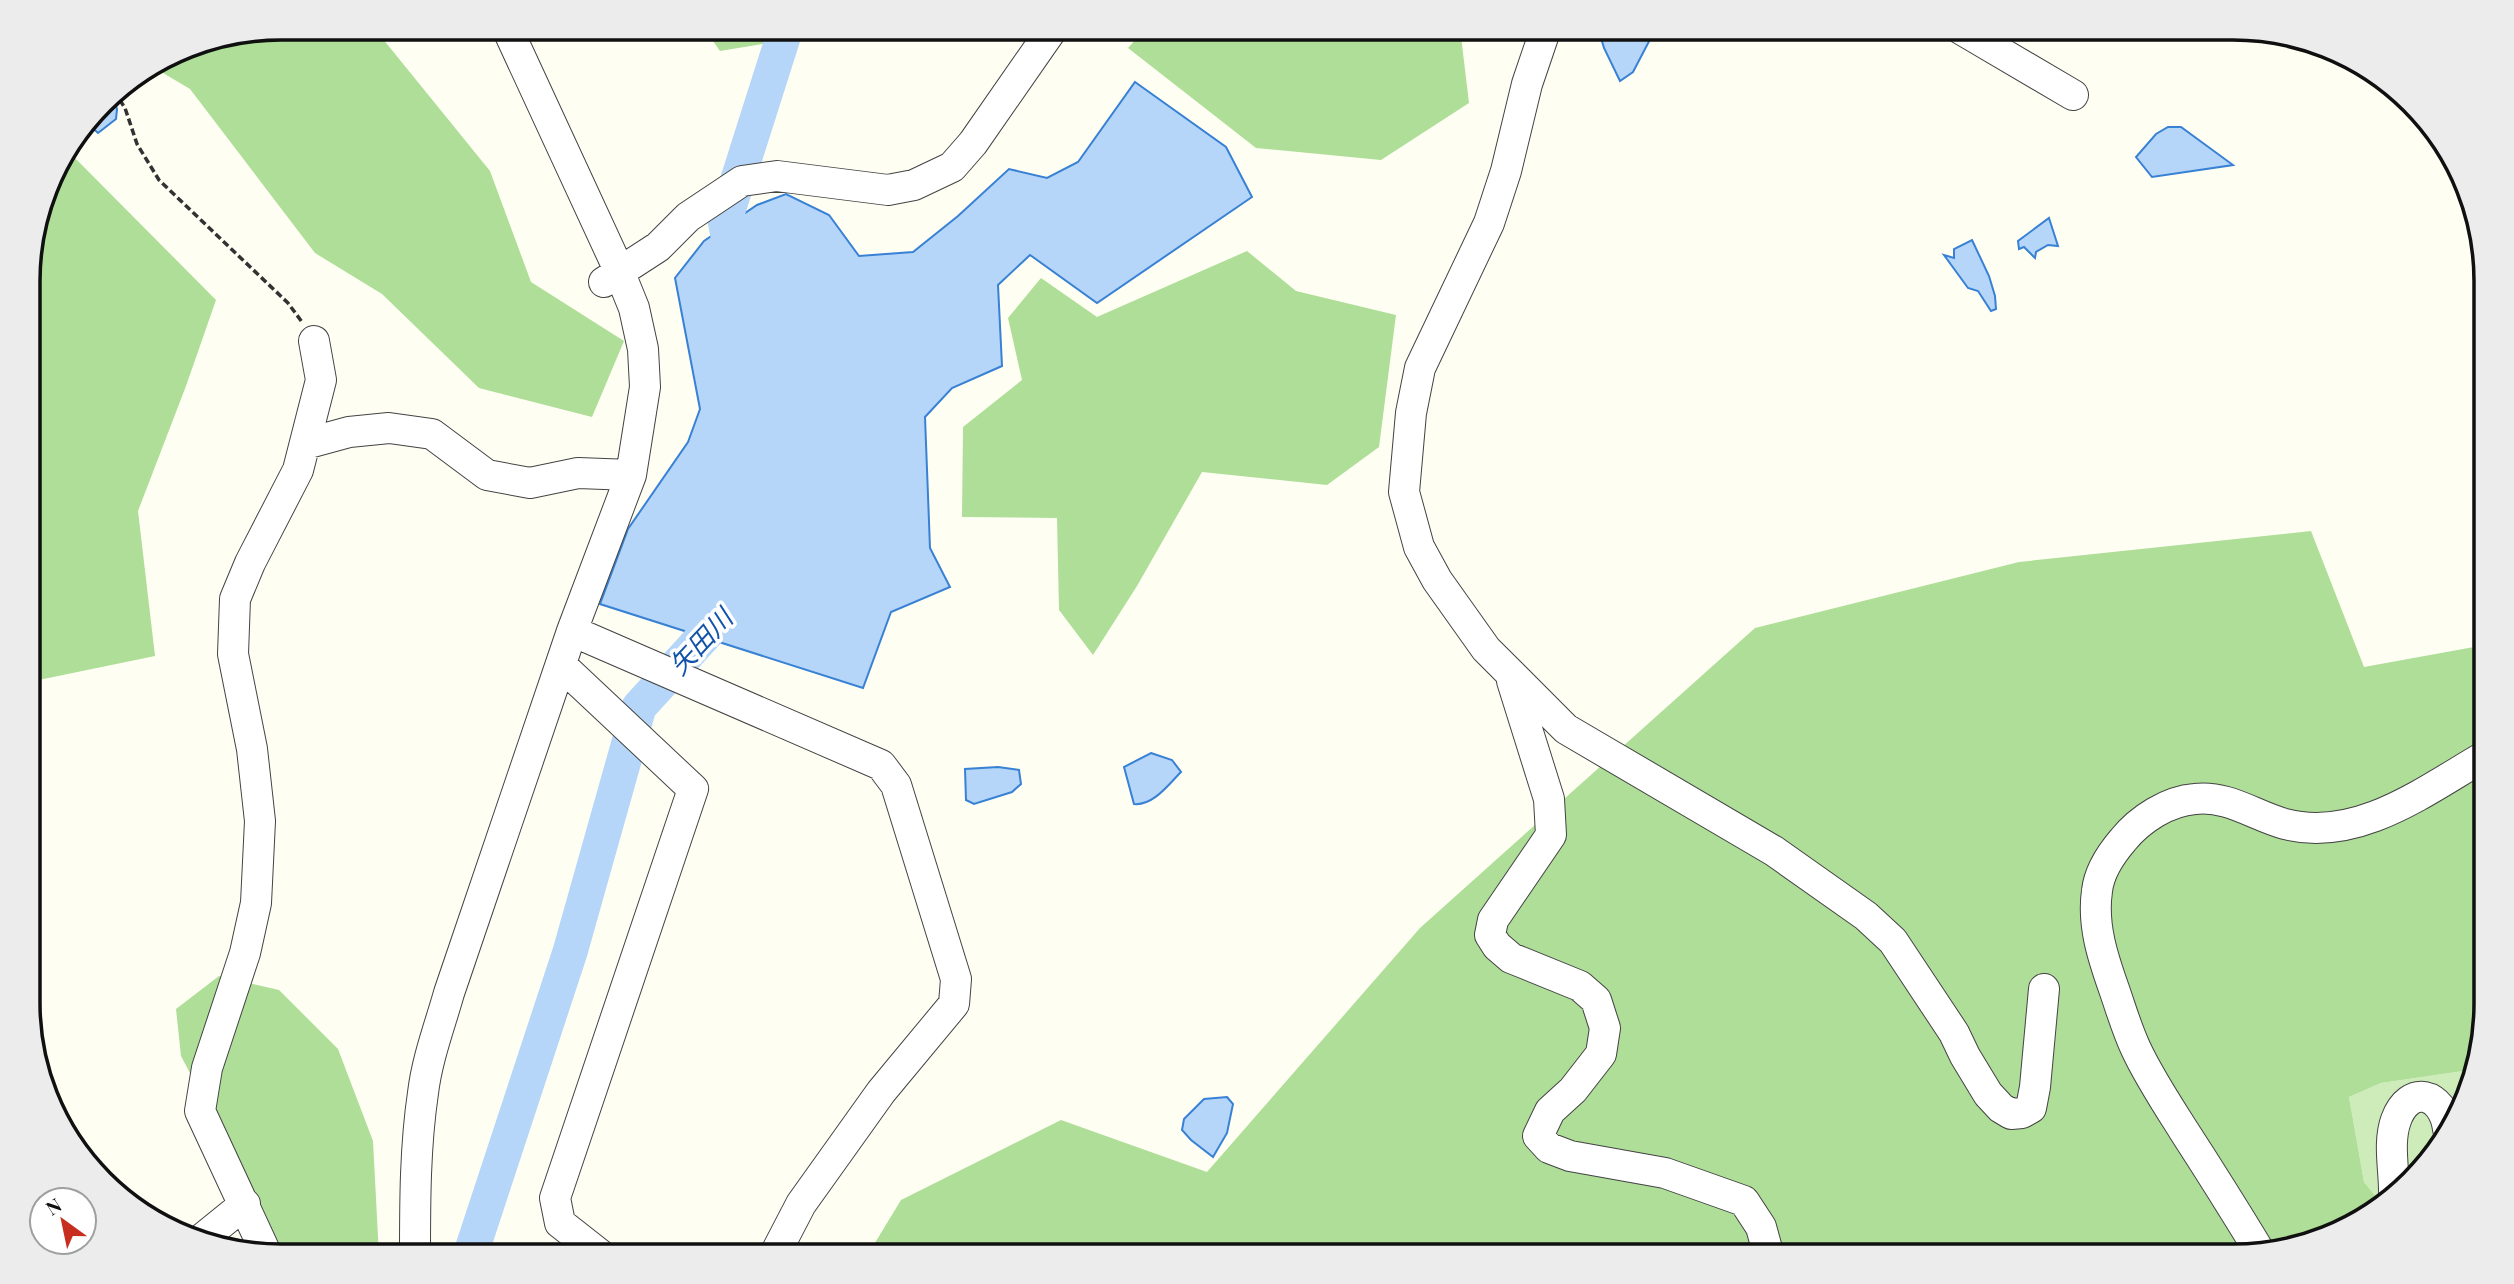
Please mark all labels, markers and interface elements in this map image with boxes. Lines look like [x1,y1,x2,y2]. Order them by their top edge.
water label: 矢田川 [661,598,741,681]
north arrow [28,1186,98,1256]
text: N [40,1191,66,1221]

